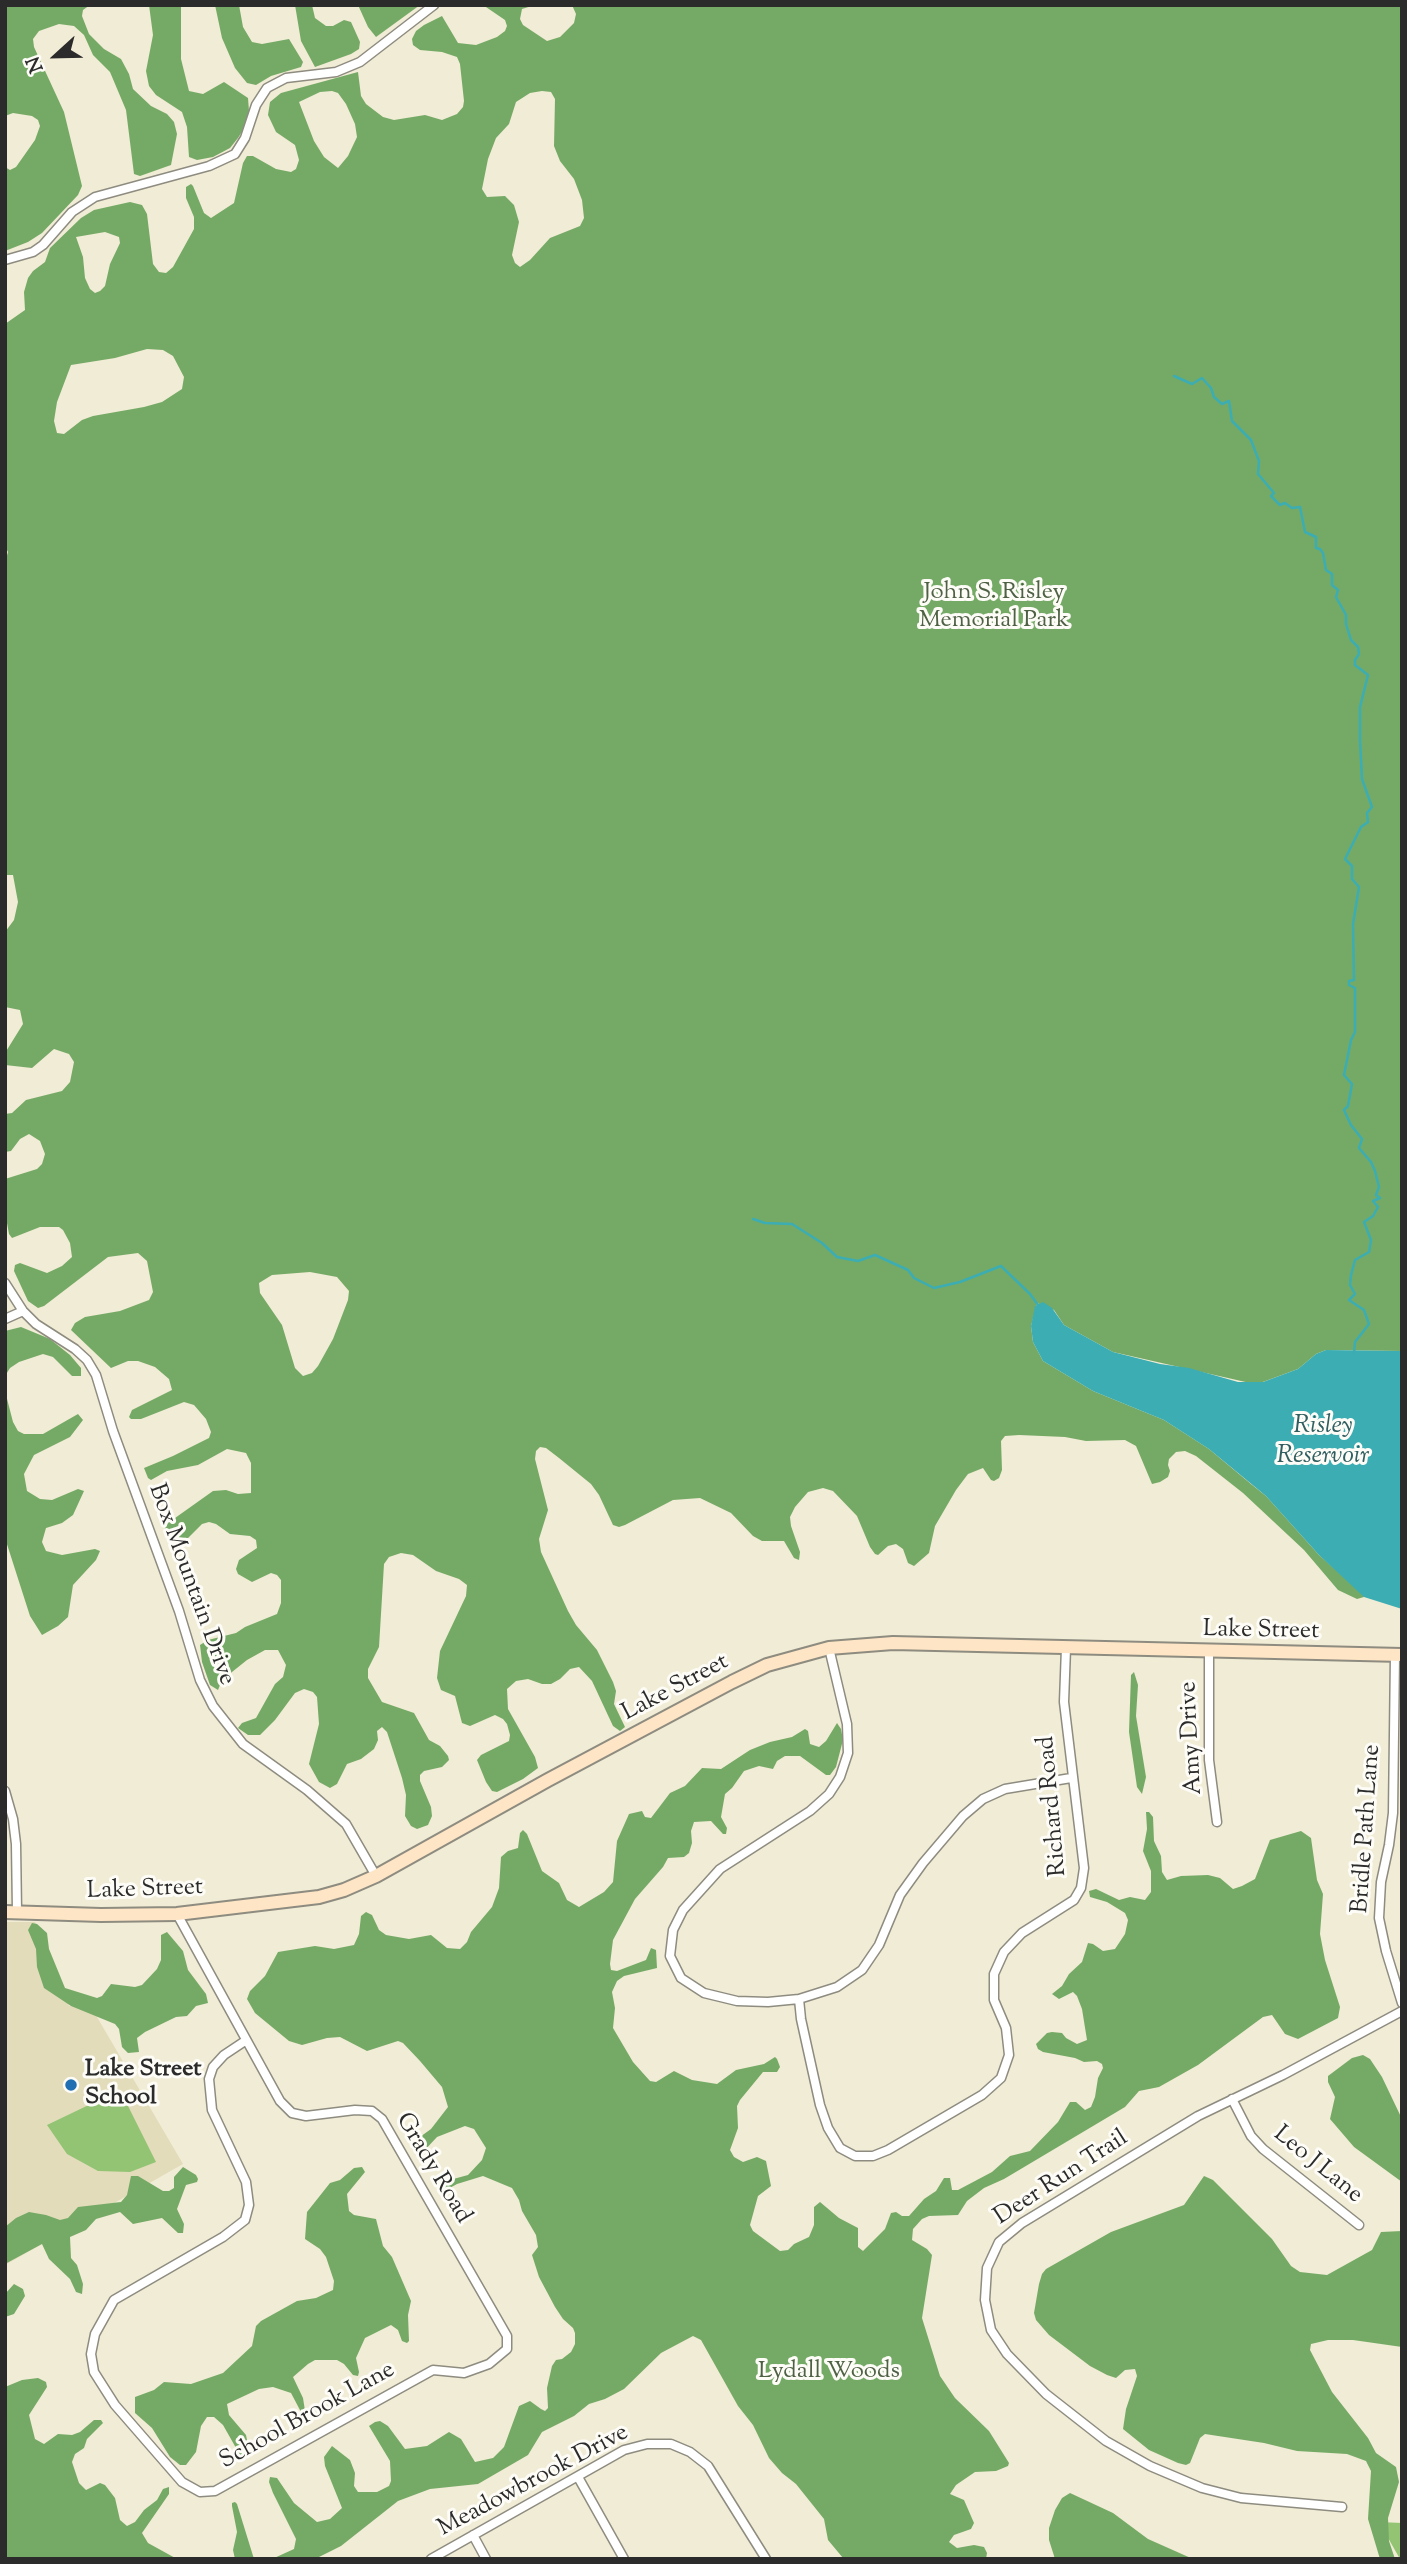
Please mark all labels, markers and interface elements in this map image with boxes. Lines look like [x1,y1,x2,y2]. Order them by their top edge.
north arrow [21,21,91,91]
text: N [21,52,51,76]
park label: John S. Risley Memorial Park [919,580,1069,636]
water label: Risley Reservoir [1277,1412,1369,1474]
street label: Box Mountain Drive [140,1480,240,1690]
street label: Lake Street [1203,1617,1319,1647]
street label: Lake Street [618,1649,734,1729]
street label: Amy Drive [1176,1681,1210,1795]
street label: Richard Road [1034,1734,1074,1878]
street label: Bridle Path Lane [1348,1744,1388,1914]
street label: Lake Street [86,1875,204,1907]
place label: Lake Street School [85,2057,201,2113]
marker: Lake Street School [63,2077,79,2093]
street label: Grady Road [388,2109,476,2229]
street label: Leo J Lane [1267,2121,1367,2211]
street label: Deer Run Trail [990,2125,1134,2233]
street label: School Brook Lane [215,2357,401,2477]
park label: Lydall Woods [758,2359,900,2387]
street label: Meadowbrook Drive [434,2420,634,2544]

